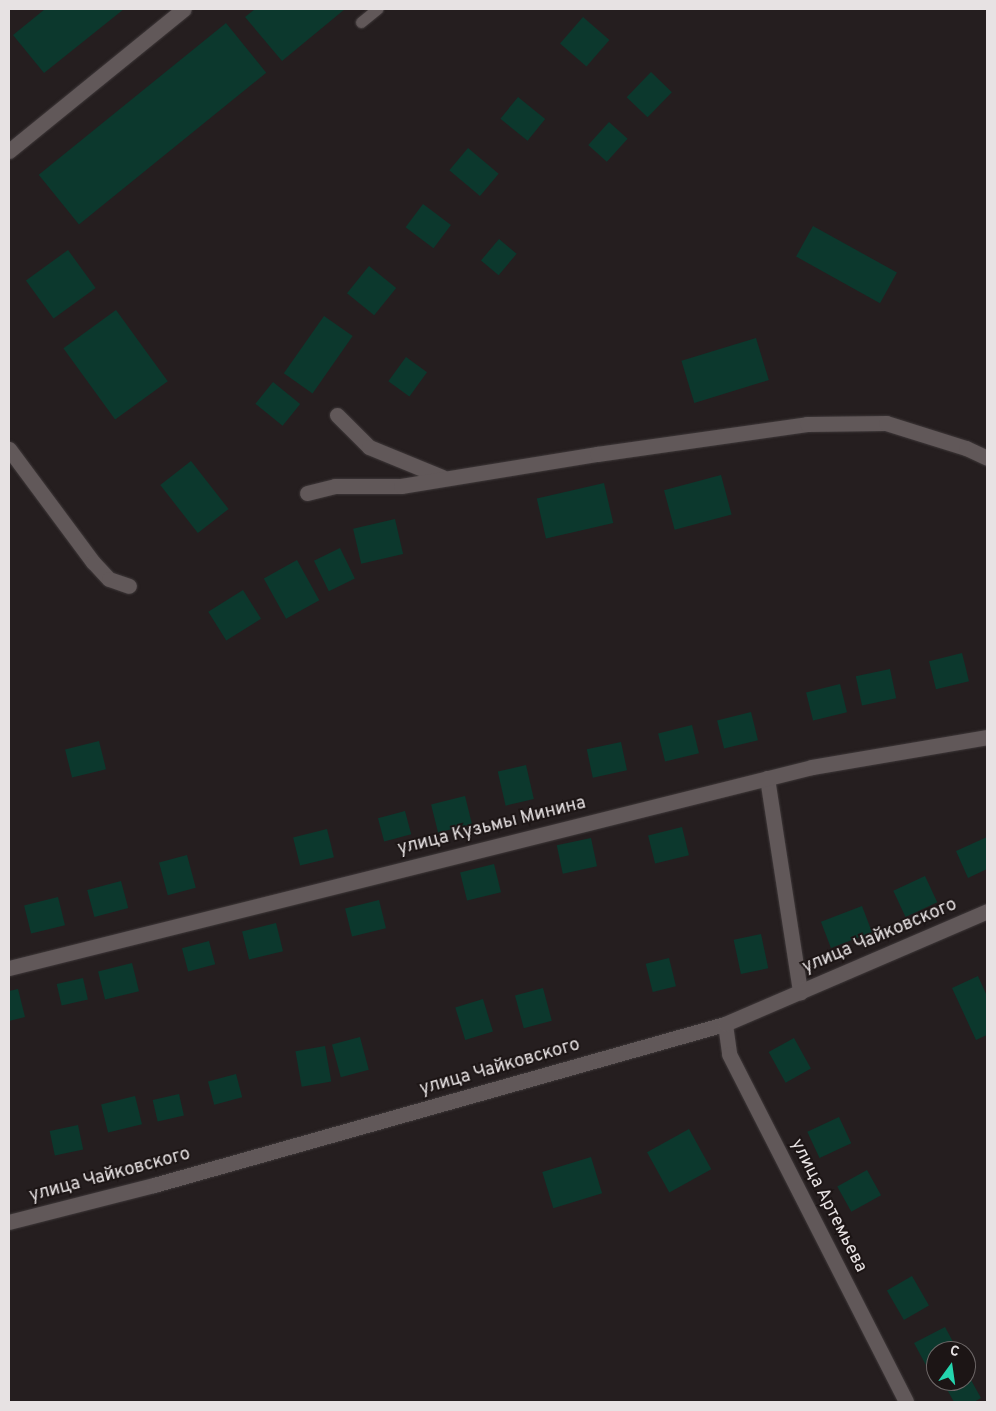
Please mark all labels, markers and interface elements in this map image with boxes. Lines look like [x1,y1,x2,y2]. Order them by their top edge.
street label: улица Кузьмы Минина [396,793,588,861]
street label: улица Чайковского [800,895,960,979]
street label: улица Чайковского [418,1035,582,1101]
street label: улица Артемьева [785,1135,871,1277]
street label: улица Чайковского [27,1144,193,1208]
north arrow [926,1341,976,1391]
text: С [948,1343,961,1361]

